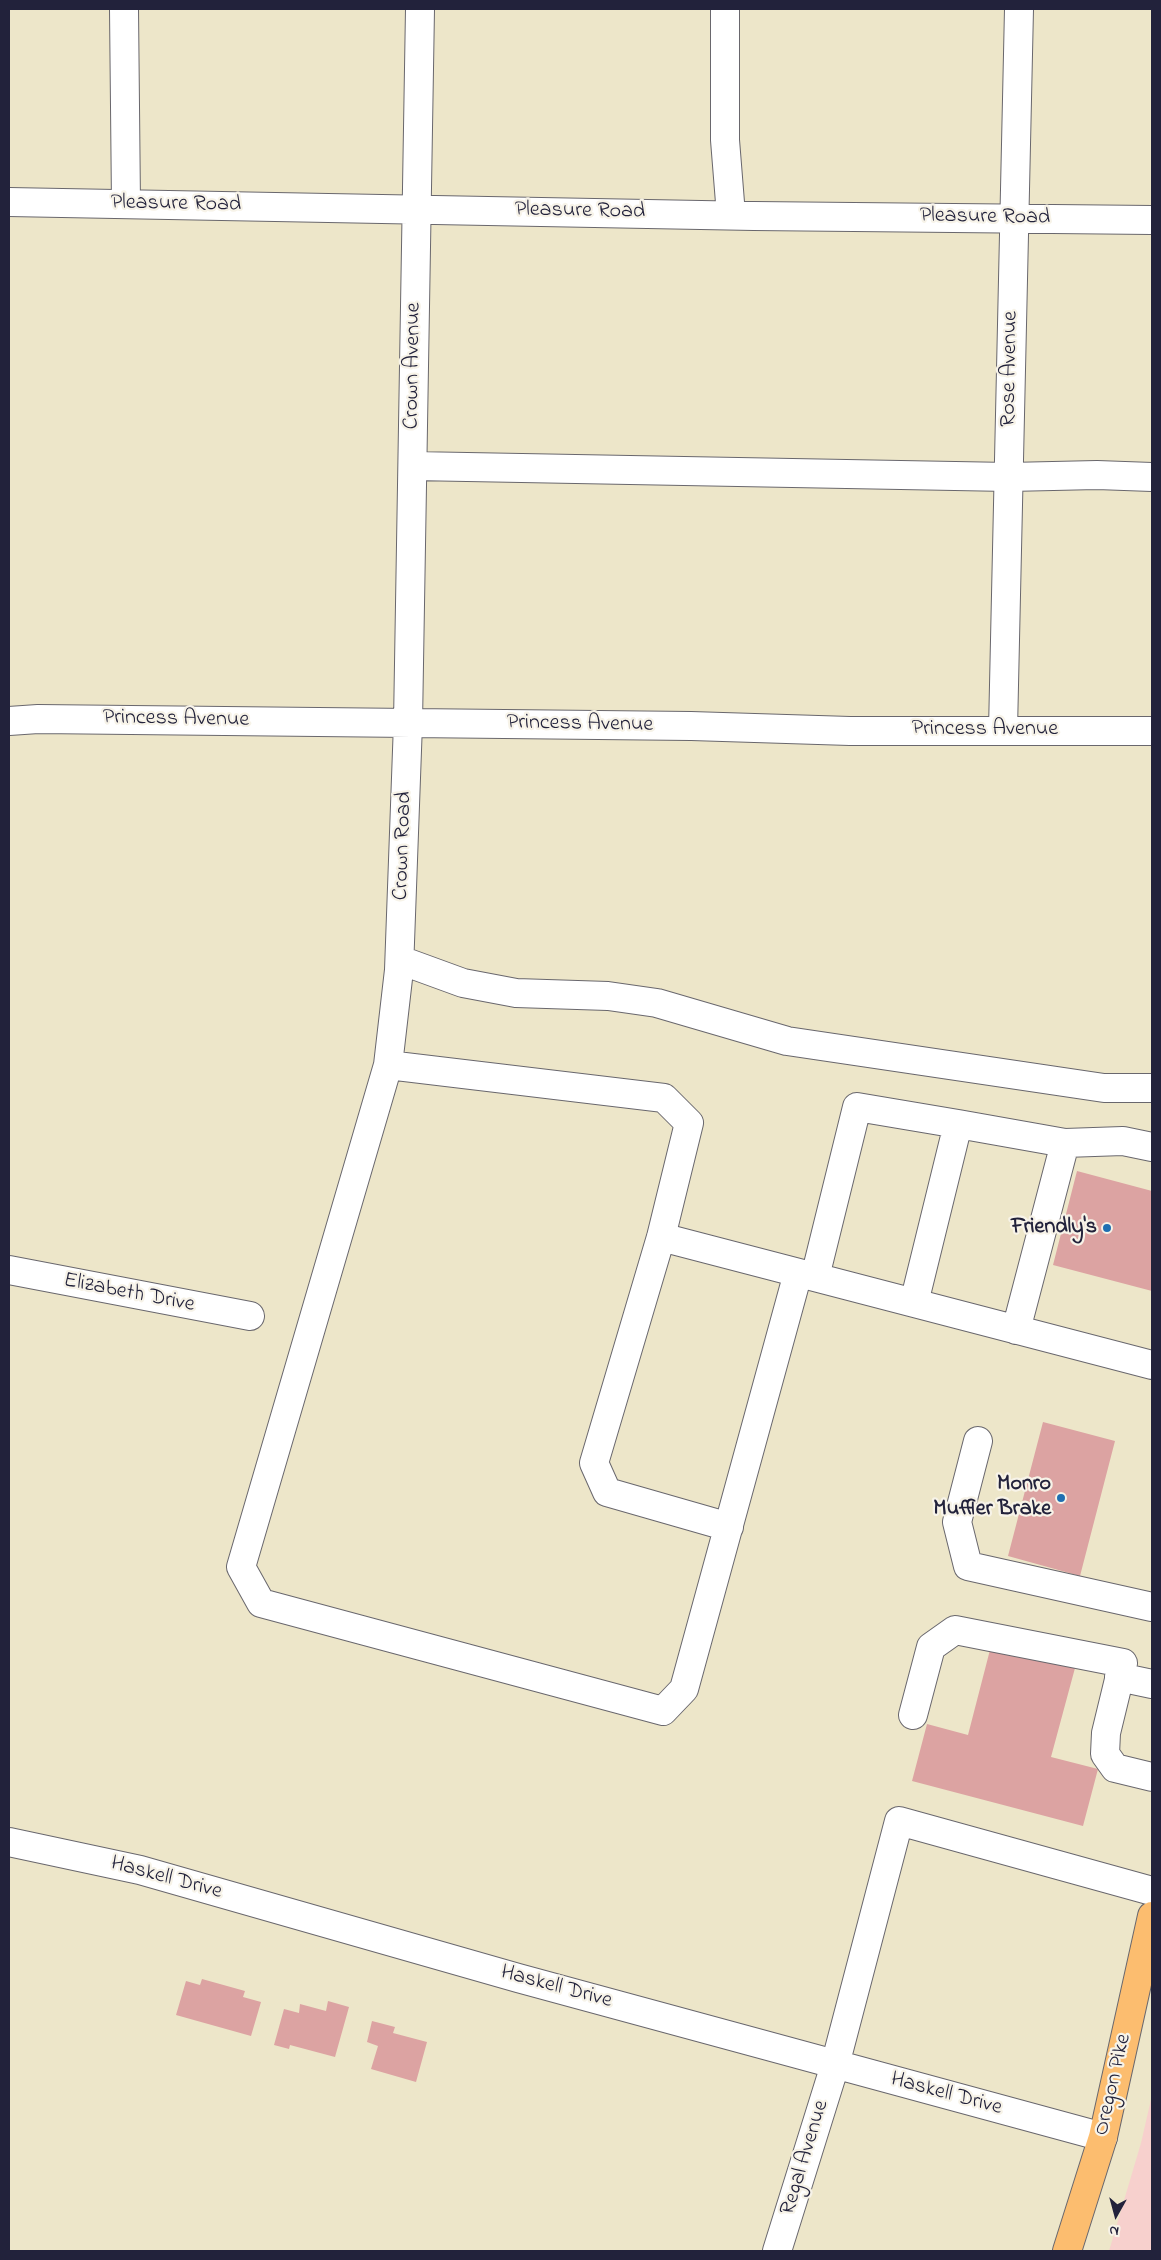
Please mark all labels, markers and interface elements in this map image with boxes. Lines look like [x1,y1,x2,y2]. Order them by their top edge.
street label: Pleasure Road [110,191,242,219]
street label: Pleasure Road [514,198,646,226]
street label: Pleasure Road [919,204,1051,232]
street label: Crown Avenue [400,302,428,430]
street label: Rose Avenue [997,311,1025,427]
street label: Princess Avenue [103,706,249,734]
street label: Princess Avenue [507,711,653,739]
street label: Princess Avenue [912,717,1058,743]
street label: Crown Road [389,791,419,901]
place label: Friendly's [1011,1215,1097,1241]
marker: Friendly's [1101,1222,1113,1234]
street label: Elizabeth Drive [61,1268,197,1320]
place label: Monro Muffler Brake [933,1472,1051,1524]
marker: Monro Muffler Brake [1055,1492,1067,1504]
street label: Haskell Drive [107,1851,225,1907]
street label: Haskell Drive [497,1960,615,2016]
street label: Oregon Pike [1089,2032,1139,2138]
street label: Haskell Drive [887,2067,1005,2123]
street label: Regal Avenue [776,2097,836,2219]
north arrow [1091,2190,1141,2240]
text: N [1108,2219,1120,2241]

